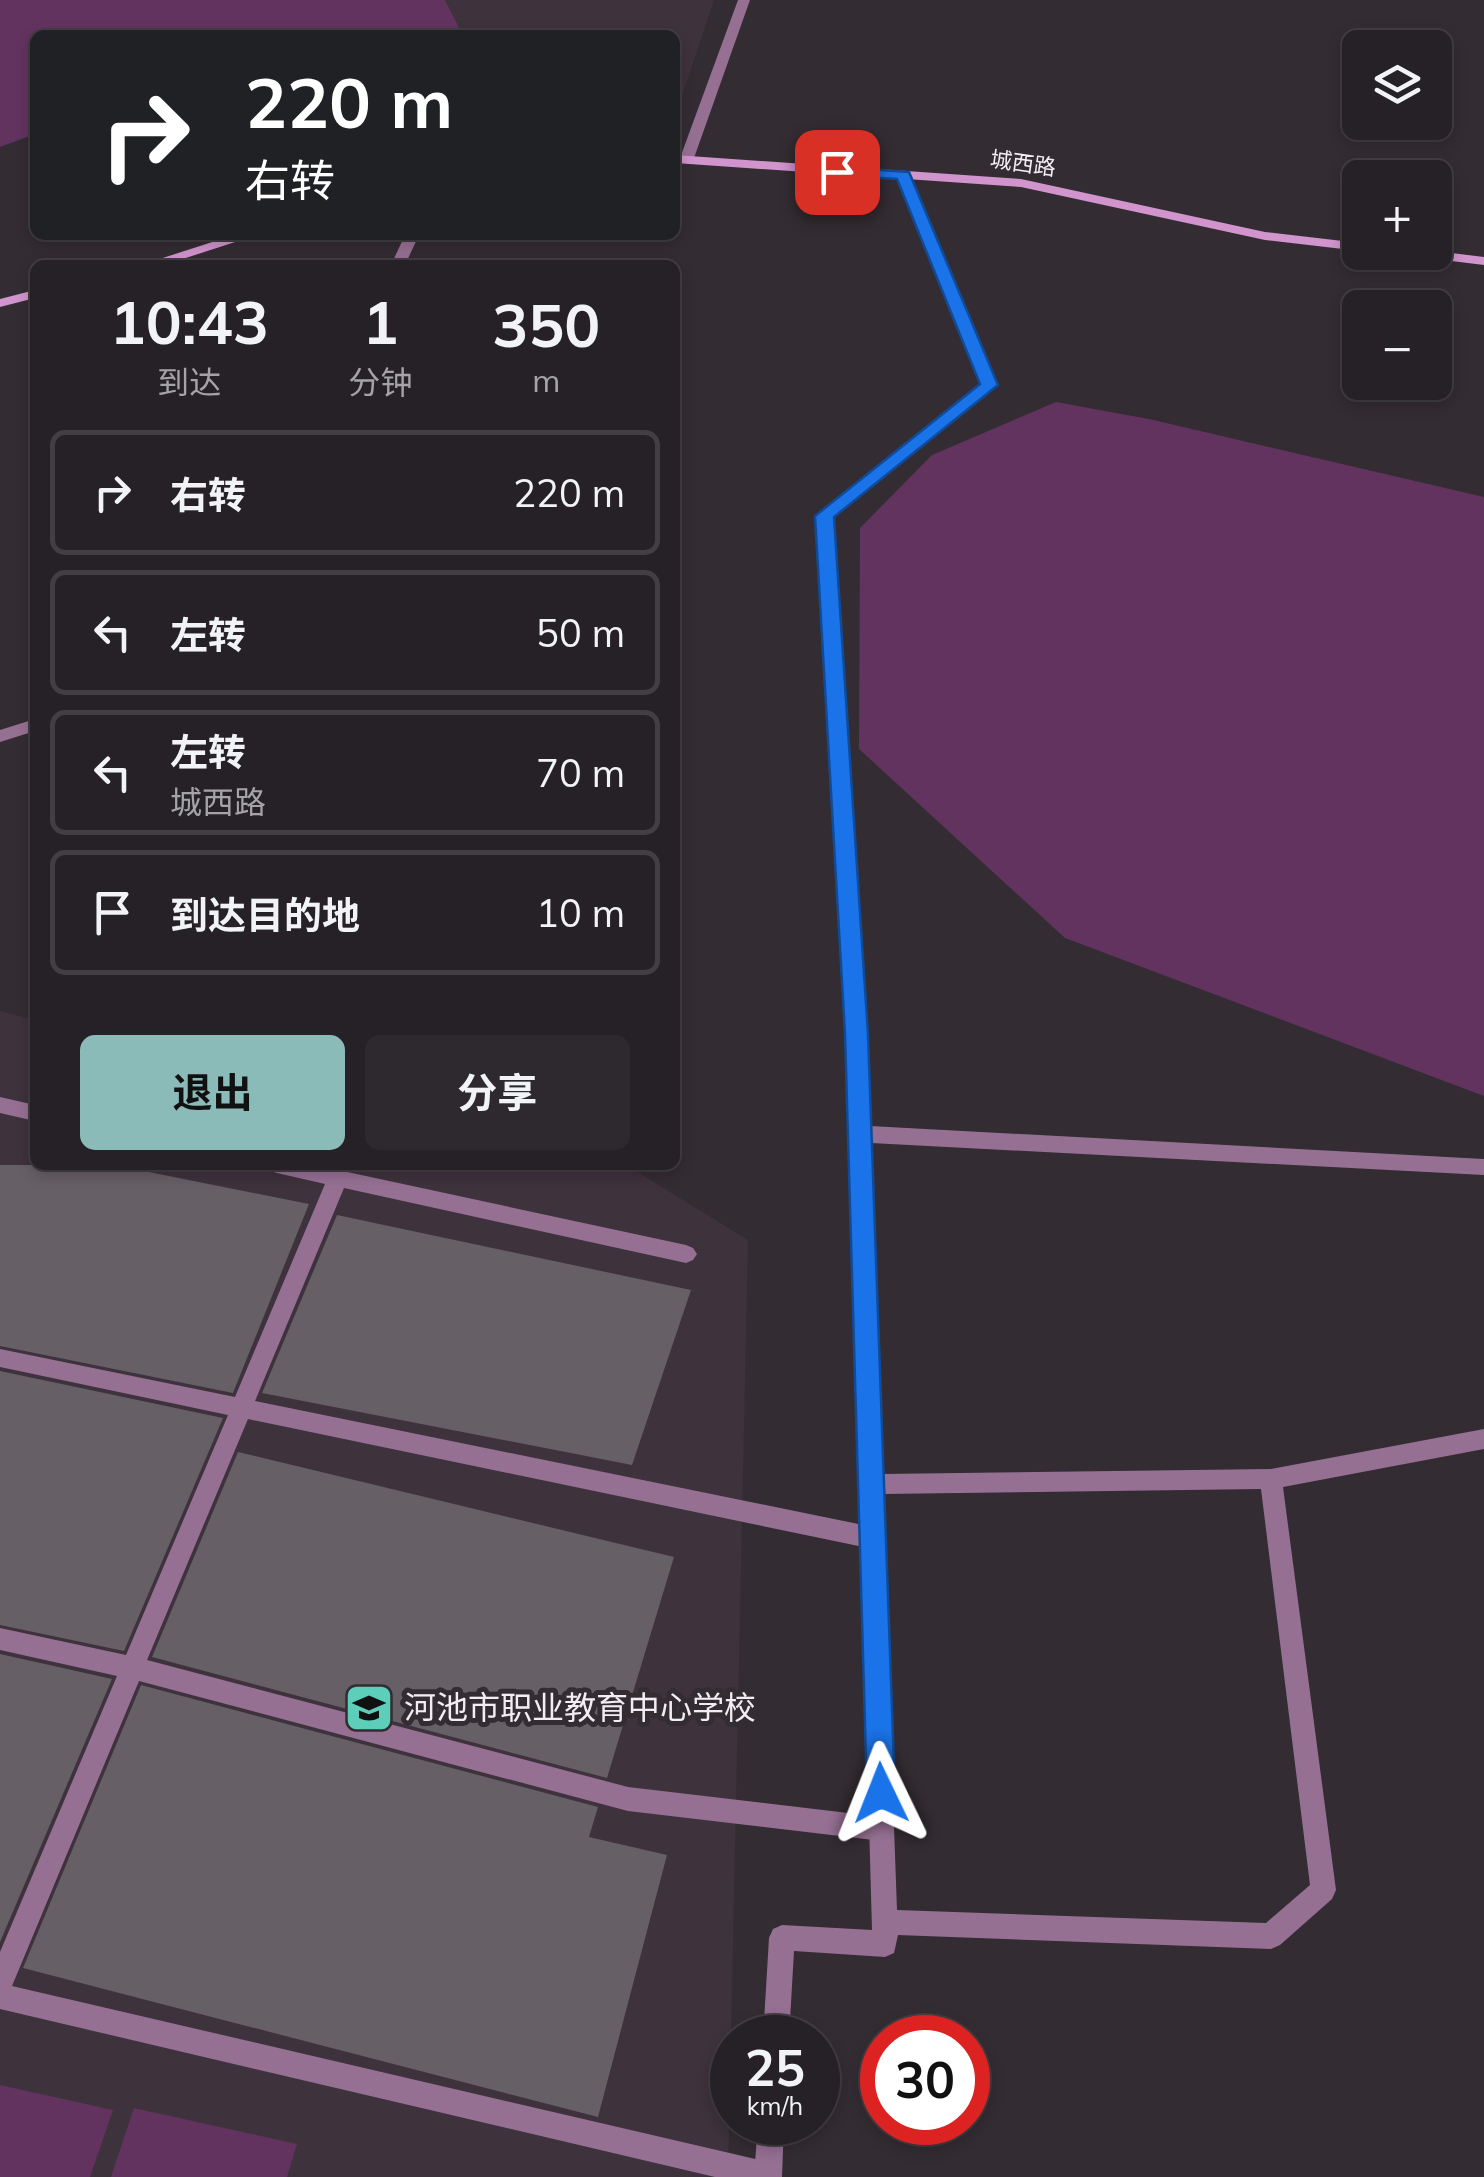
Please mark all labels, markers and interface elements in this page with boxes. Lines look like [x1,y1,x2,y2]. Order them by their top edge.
map controls [1342,30,1452,400]
button: layers [1342,30,1452,140]
text: 220 m [245,58,453,146]
icon: right [80,70,210,200]
pin [795,130,880,215]
icon: arrive [810,145,865,200]
street label: 城西路 [988,145,1058,181]
text: 右转 [245,152,335,208]
button: + [1342,160,1452,270]
text: 10:43 [110,284,269,359]
text: 1 [362,284,398,359]
text: 350 [492,287,600,362]
button: − [1342,290,1452,400]
text: m [532,360,560,400]
text: 到达 [157,362,221,402]
text: 分钟 [348,362,412,402]
icon: right [85,465,140,520]
text: 220 m [513,469,625,517]
text: 右转 [170,471,246,519]
icon: left [85,605,140,660]
text: 50 m [536,609,625,657]
text: 左转 [170,611,246,659]
text: 左转 [170,728,246,776]
icon: left [85,745,140,800]
text: 70 m [536,749,625,797]
text: 城西路 [170,782,266,822]
icon: arrive [85,885,140,940]
text: 10 m [536,889,625,937]
text: 到达目的地 [170,891,360,939]
button: 退出 [80,1035,345,1150]
button: 分享 [365,1035,630,1150]
school or university icon: 河池市职业教育中心学校 [343,1682,395,1734]
place label: 河池市职业教育中心学校 [404,1687,756,1727]
position arrow [829,1741,933,1845]
speed limit sign: 30 [860,2015,990,2145]
text: 25 [745,2036,805,2099]
text: km/h [747,2090,803,2121]

